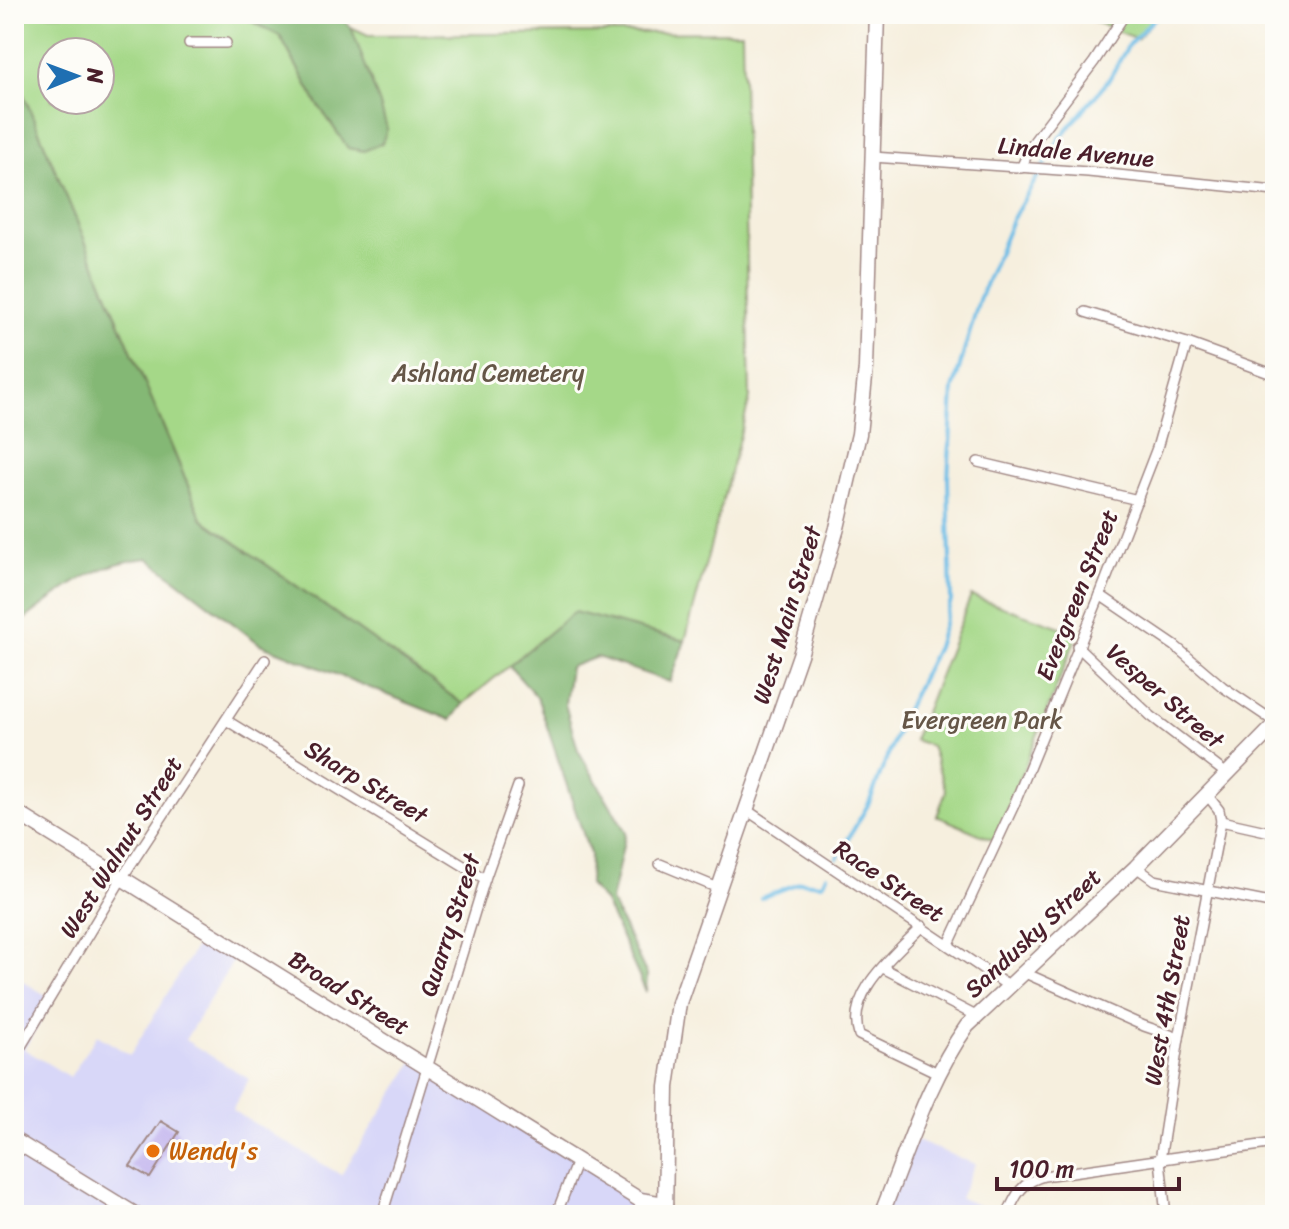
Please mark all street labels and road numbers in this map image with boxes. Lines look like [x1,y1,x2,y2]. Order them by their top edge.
street label: Lindale Avenue [996,124,1156,180]
street label: Evergreen Street [1024,503,1130,687]
street label: West Main Street [740,519,834,709]
street label: Vesper Street [1096,632,1235,761]
street label: Sharp Street [296,728,437,836]
street label: West Walnut Street [48,747,194,947]
street label: Race Street [825,828,953,934]
street label: Quarry Street [407,847,493,1002]
street label: Sandusky Street [954,857,1112,1009]
street label: West 4th Street [1131,911,1203,1089]
street label: Broad Street [280,939,418,1047]

